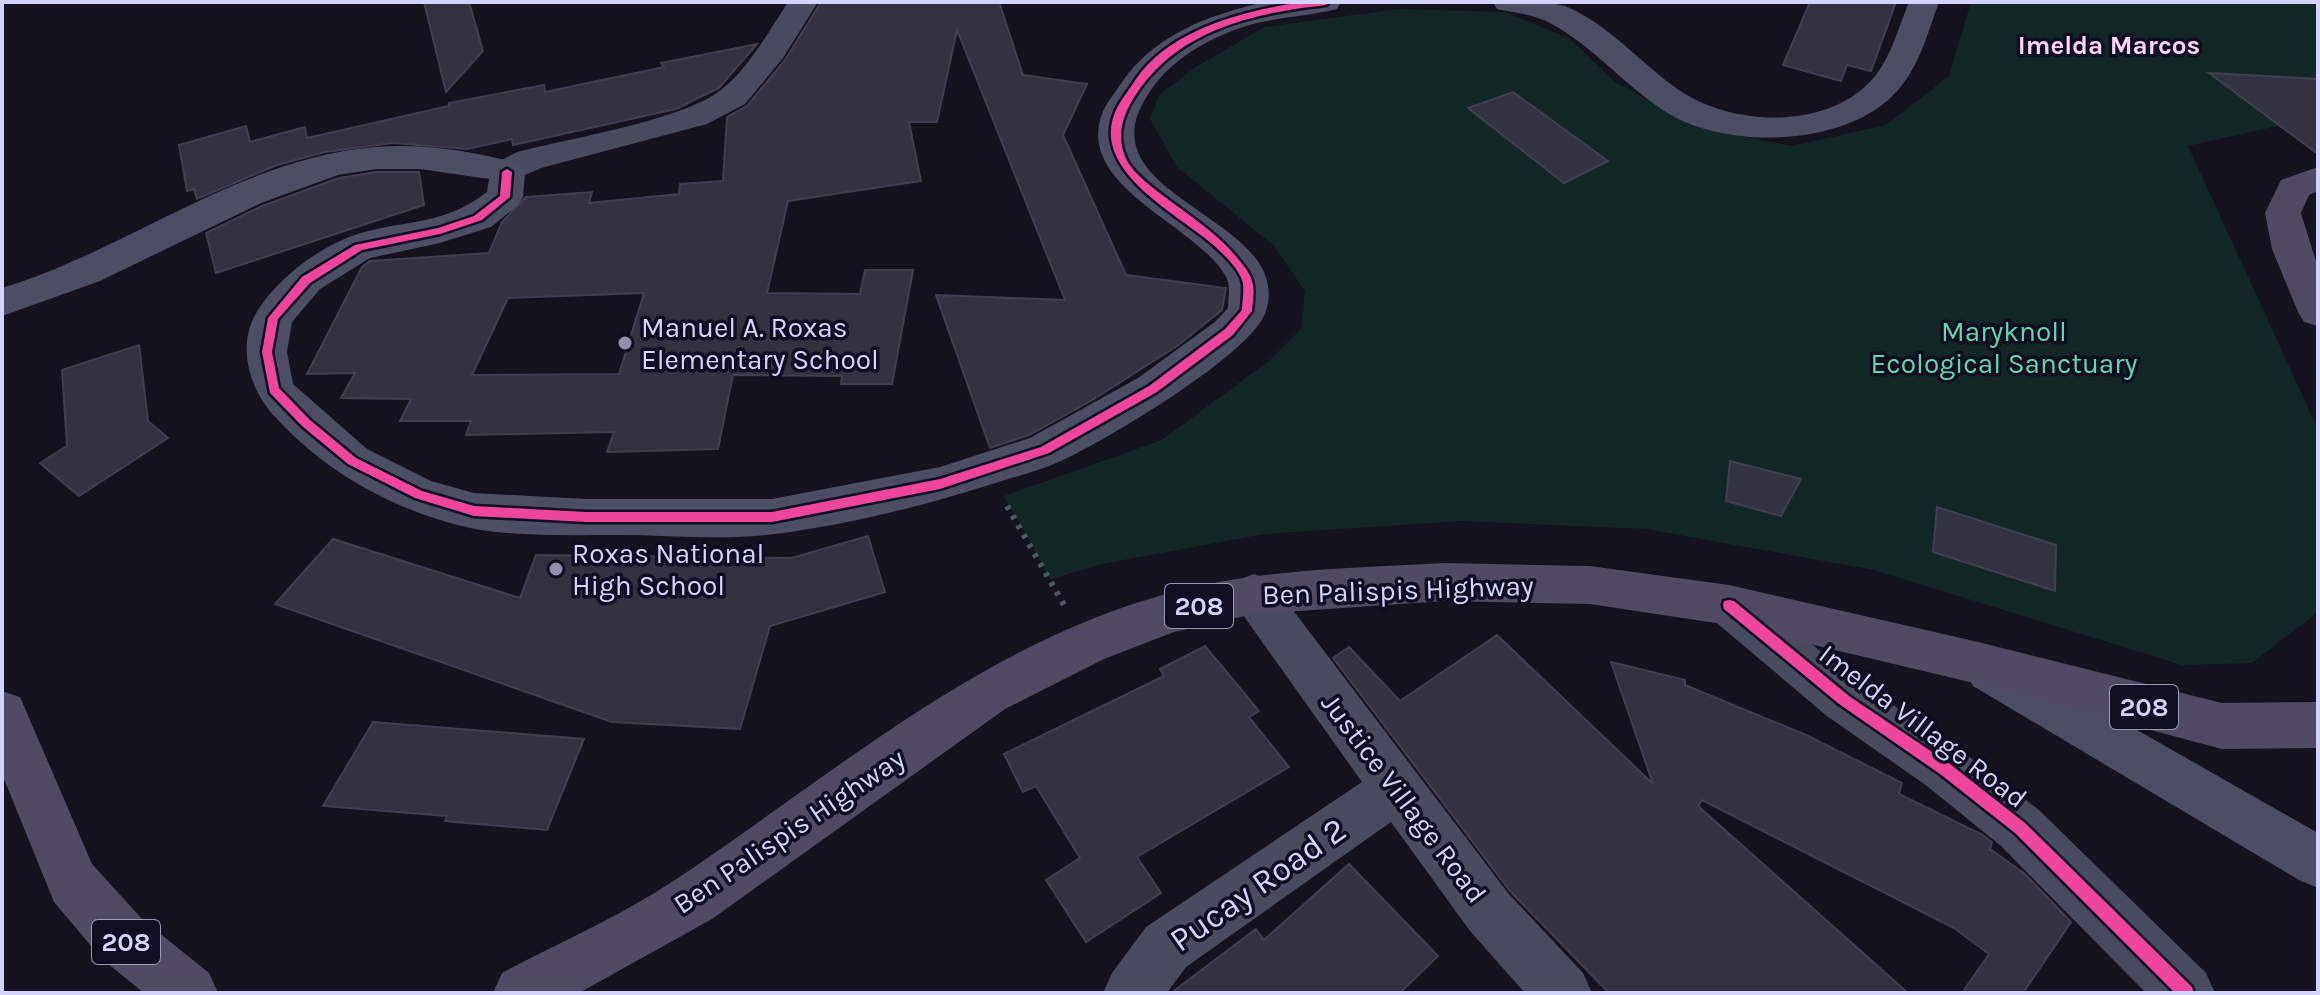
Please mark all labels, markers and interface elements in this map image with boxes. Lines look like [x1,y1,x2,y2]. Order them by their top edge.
district label: Imelda Marcos [2018,30,2200,61]
place label: Manuel A. Roxas Elementary School [641,311,879,376]
park label: Maryknoll Ecological Sanctuary [1871,315,2137,380]
marker: Manuel A. Roxas Elementary School [616,334,634,352]
place label: Roxas National High School [572,537,764,602]
marker: Roxas National High School [547,560,565,578]
street label: Ben Palispis Highway [1262,569,1534,611]
road number: 208 [1165,584,1233,628]
street label: Imelda Village Road [1813,637,2033,815]
road number: 208 [2110,685,2178,729]
street label: Justice Village Road [1314,687,1494,909]
street label: Ben Palispis Highway [667,741,911,921]
street label: Pucay Road 2 [1162,810,1354,960]
road number: 208 [92,920,160,964]

